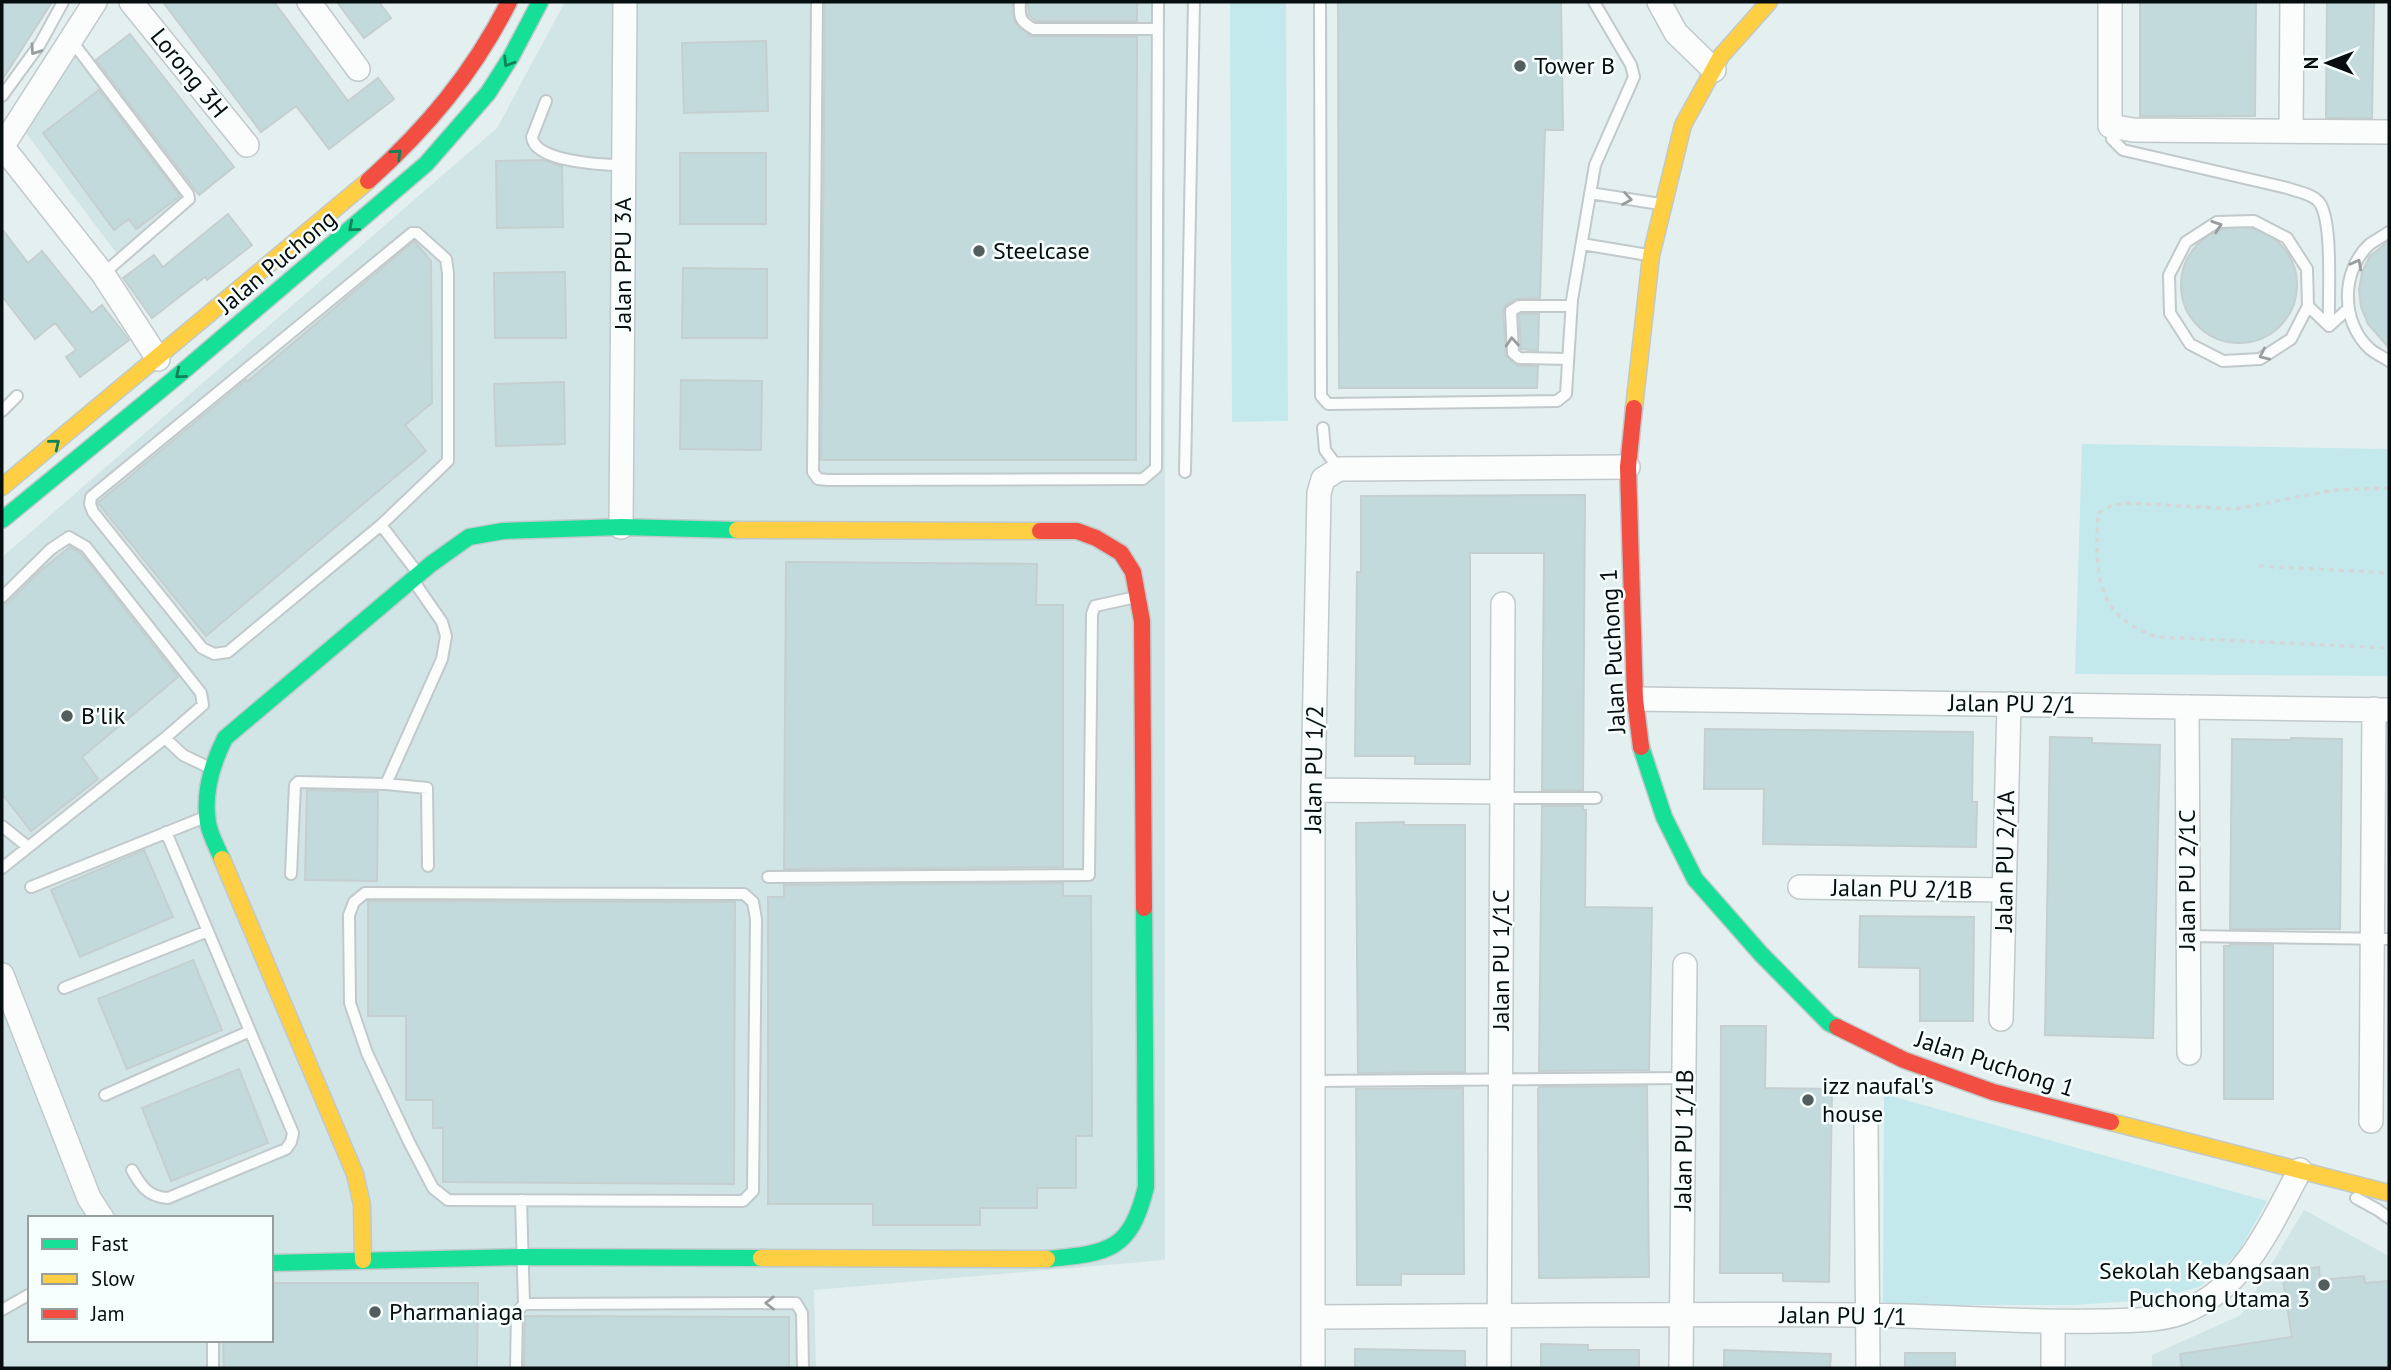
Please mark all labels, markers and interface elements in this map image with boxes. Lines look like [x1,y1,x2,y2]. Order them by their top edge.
street label: Lorong 3H [144,22,235,124]
north arrow [2293,28,2363,98]
one-way arrow [31,42,43,55]
place label: Tower B [1534,50,1615,81]
one-way arrow [503,54,516,67]
text: N [2299,57,2323,69]
marker: Tower B [1512,58,1528,74]
one-way arrow [389,150,402,163]
one-way arrow [1621,191,1633,206]
street label: Jalan PPU 3A [607,197,638,332]
street label: Jalan Puchong [210,203,342,321]
one-way arrow [348,218,361,231]
one-way arrow [2210,220,2222,234]
place label: Steelcase [993,235,1090,266]
marker: Steelcase [971,243,987,259]
one-way arrow [2349,259,2363,272]
one-way arrow [1505,336,1520,348]
one-way arrow [2259,347,2272,360]
one-way arrow [175,366,188,378]
one-way arrow [47,439,59,452]
street label: Jalan Puchong 1 [1593,568,1632,735]
street label: Jalan PU 2/1 [1947,687,2076,720]
place label: B'lik [81,700,126,731]
street label: Jalan PU 1/2 [1297,705,1330,834]
marker: B'lik [59,708,75,724]
street label: Jalan PU 2/1A [1988,790,2021,933]
street label: Jalan PU 2/1C [2171,809,2202,952]
street label: Jalan PU 2/1B [1830,872,1973,905]
street label: Jalan PU 1/1C [1485,889,1516,1032]
street label: Jalan Puchong 1 [1911,1023,2078,1104]
street label: Jalan PU 1/1B [1667,1069,1700,1212]
place label: izz naufal's house [1822,1070,1934,1129]
marker: izz naufal's house [1800,1092,1816,1108]
legend [28,1216,273,1342]
text: Fast [91,1230,128,1257]
place label: Sekolah Kebangsaan Puchong Utama 3 [2099,1255,2310,1314]
text: Slow [91,1265,135,1292]
marker: Sekolah Kebangsaan Puchong Utama 3 [2316,1277,2332,1293]
one-way arrow [765,1295,775,1311]
place label: Pharmaniaga [389,1296,523,1327]
street label: Jalan PU 1/1 [1778,1299,1907,1332]
text: Jam [90,1300,125,1327]
marker: Pharmaniaga [367,1304,383,1320]

